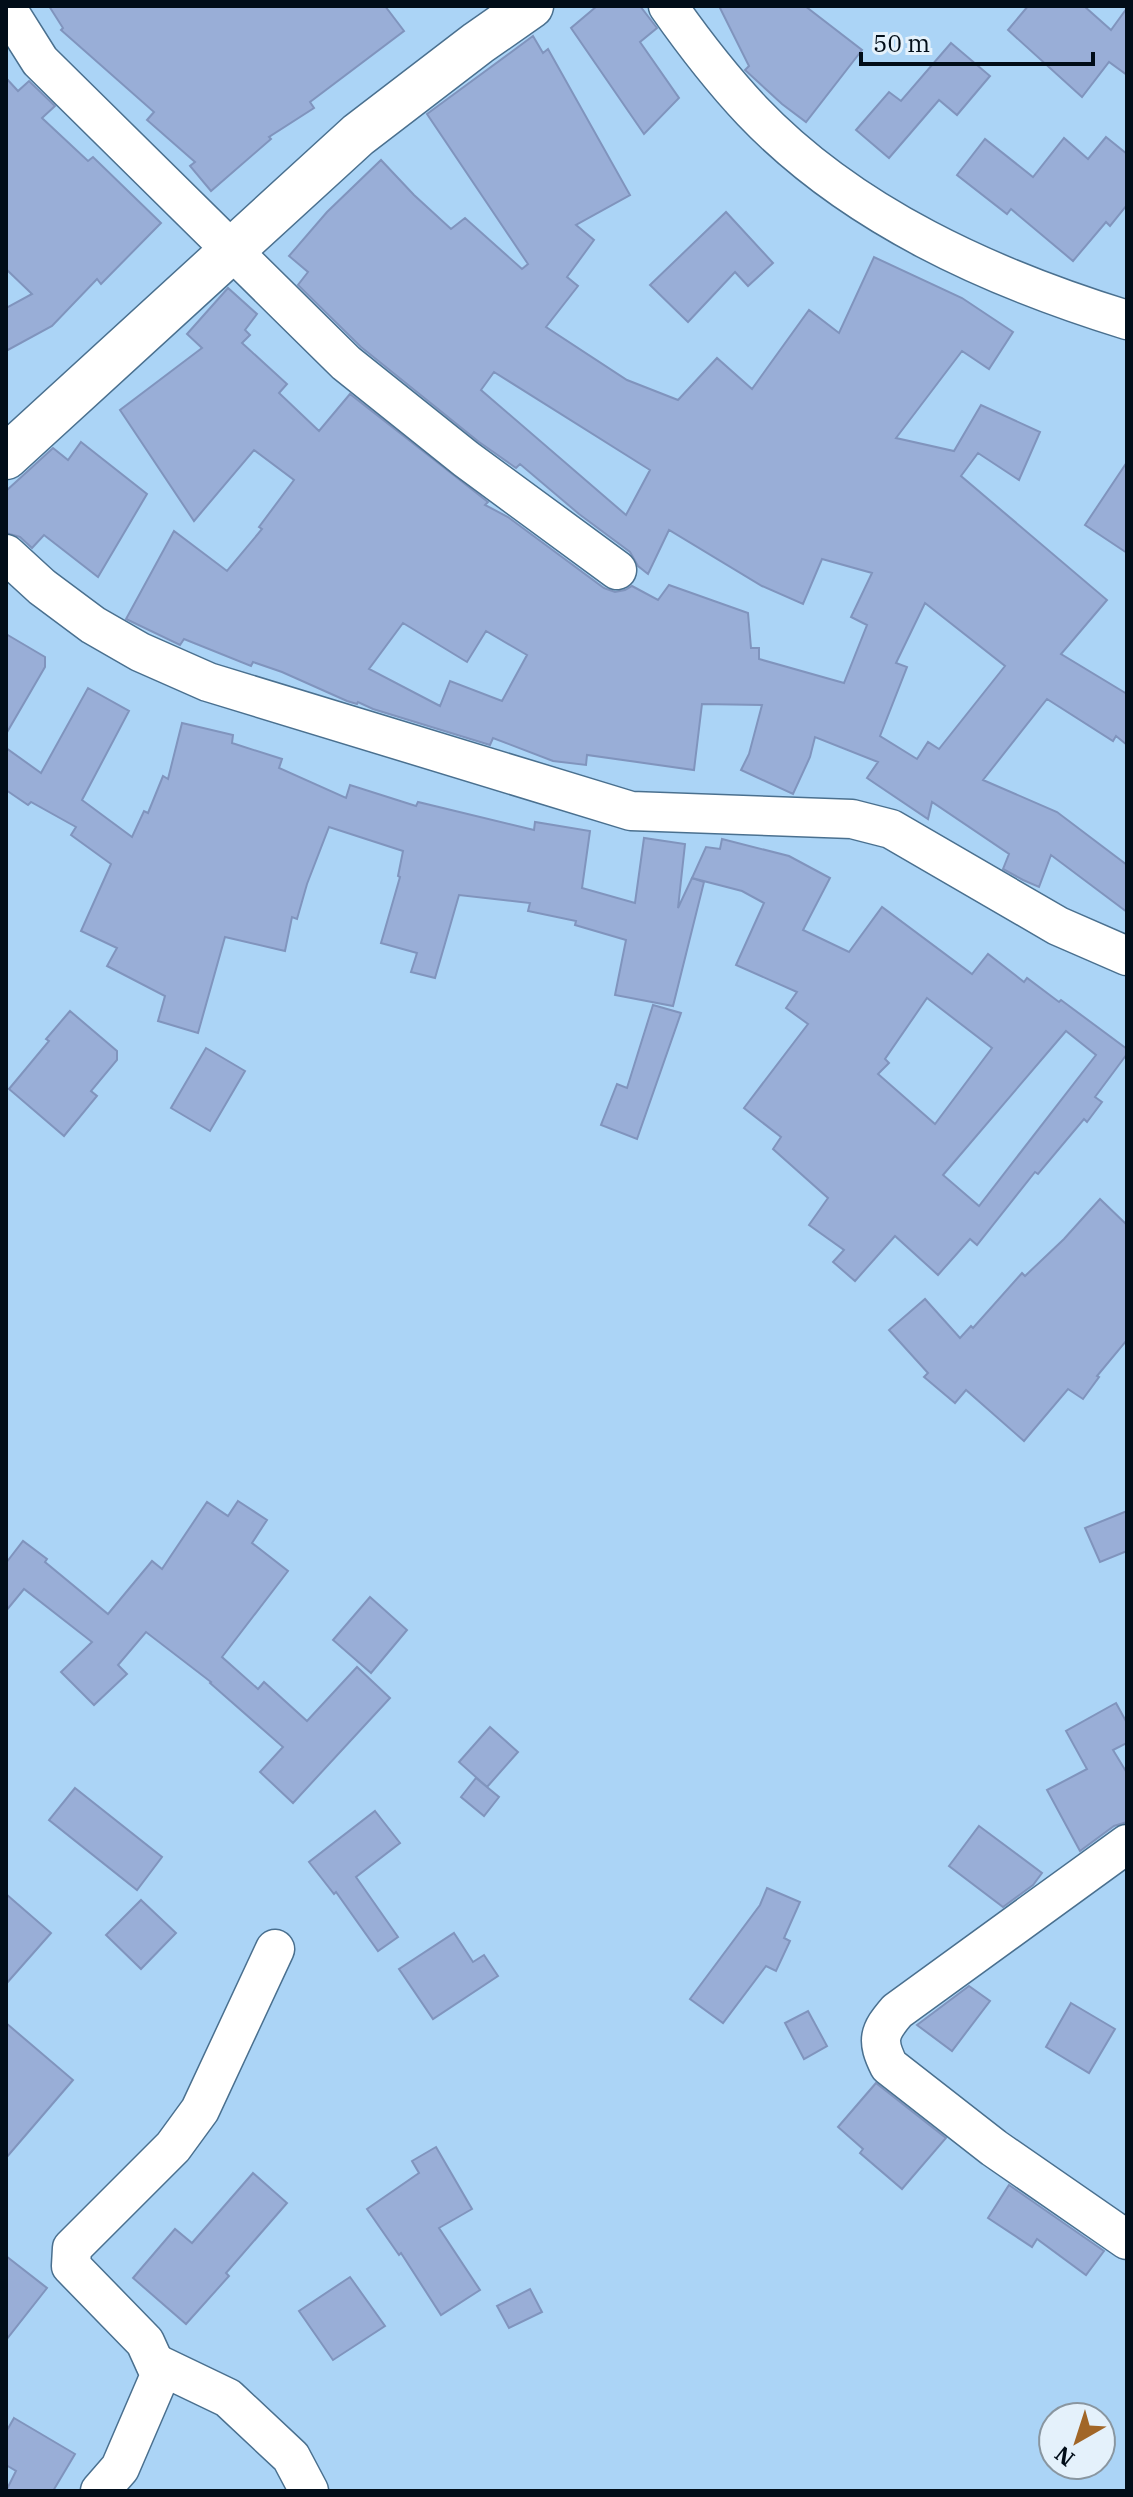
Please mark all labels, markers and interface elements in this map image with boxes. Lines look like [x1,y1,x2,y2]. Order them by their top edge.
scale bar [861,16,1093,66]
text: 50 m [873,27,930,59]
north arrow [1037,2401,1117,2481]
text: N [1048,2440,1080,2474]

